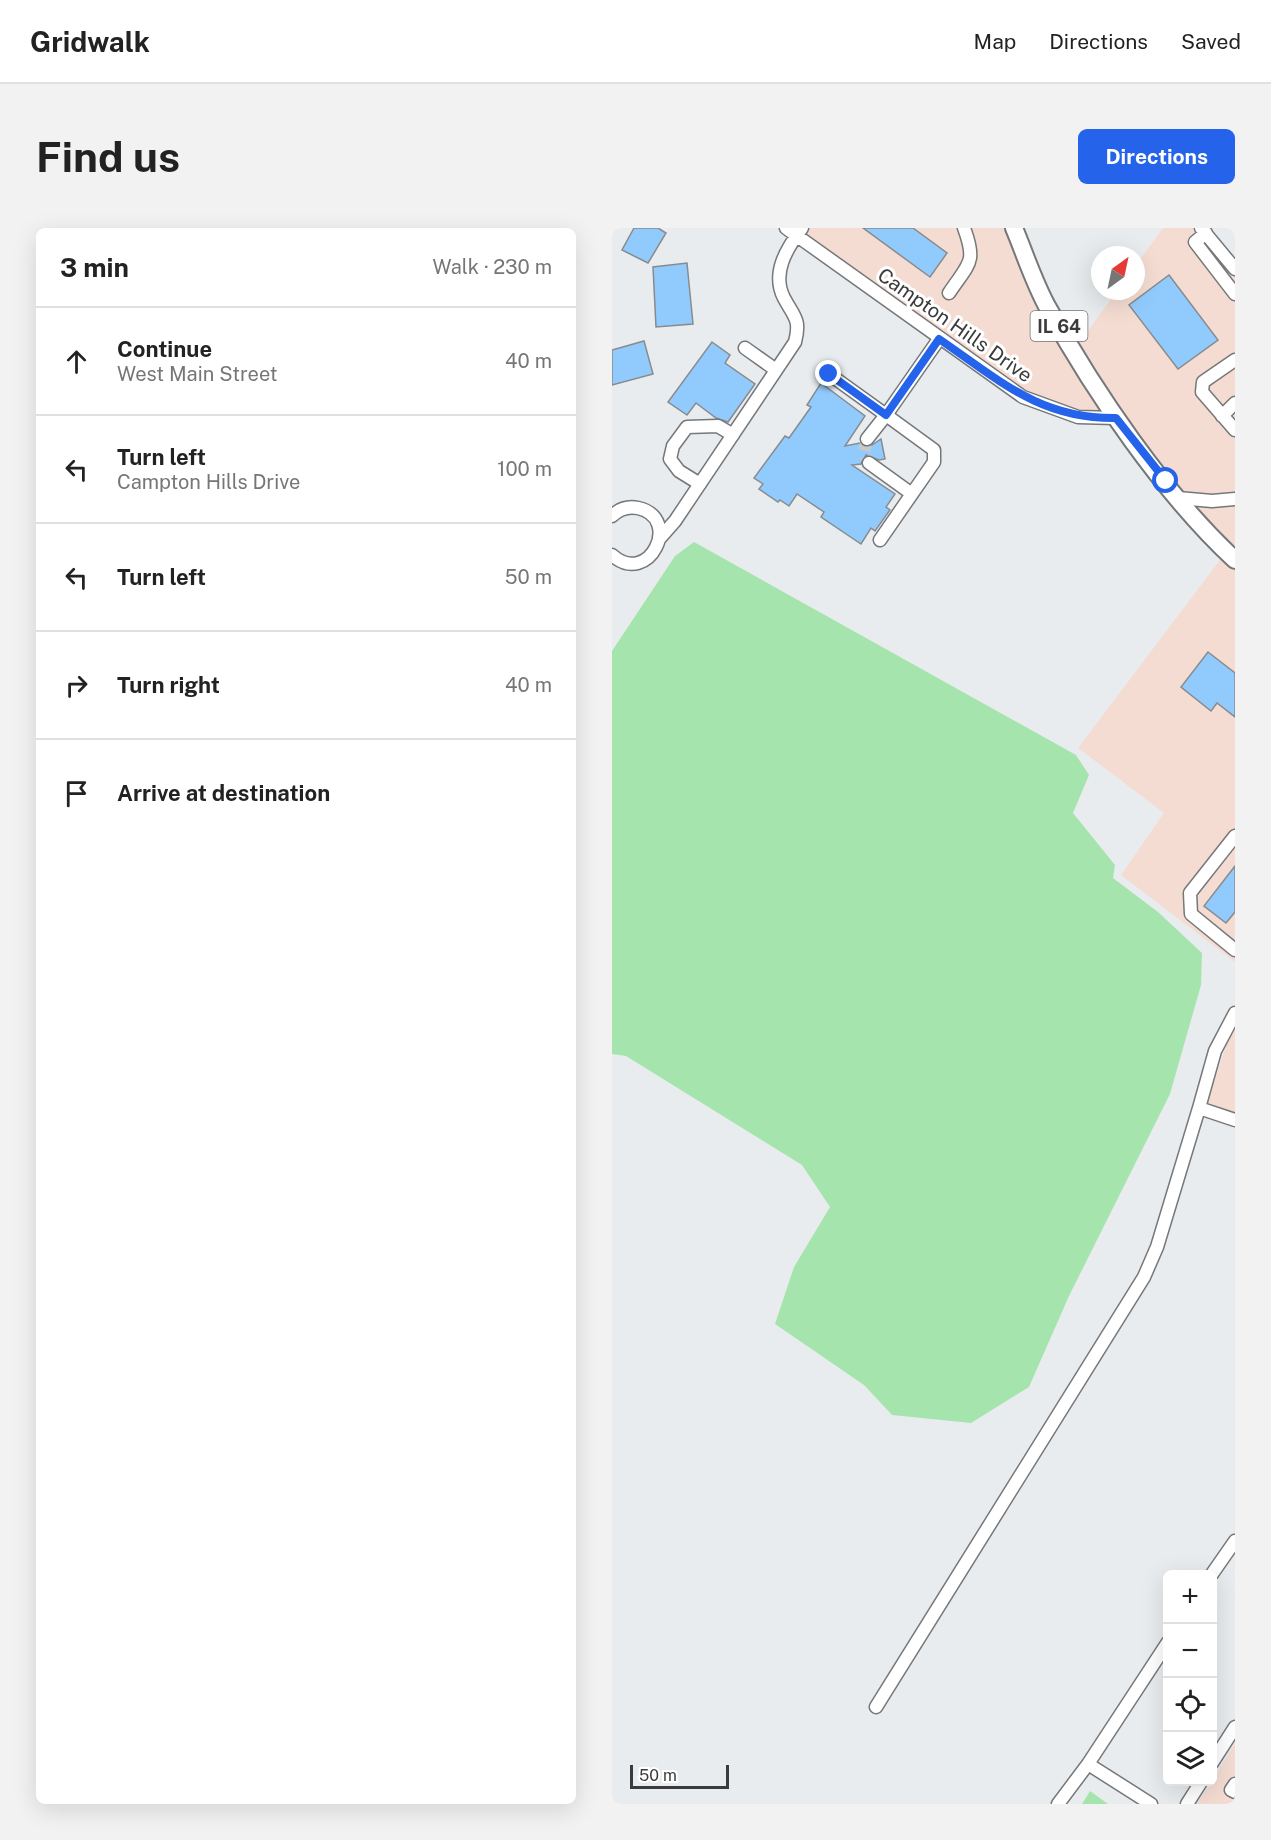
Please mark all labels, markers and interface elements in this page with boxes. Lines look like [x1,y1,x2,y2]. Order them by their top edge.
text: Gridwalk [30,25,150,58]
text: Map [974,29,1016,54]
text: Directions [1049,29,1148,54]
text: Saved [1181,29,1241,54]
button: Directions [1078,129,1235,184]
text: Find us [36,132,180,181]
north arrow [1091,246,1145,300]
text: 3 min [60,252,129,283]
text: Walk · 230 m [433,255,552,279]
street label: Campton Hills Drive [873,263,1037,387]
road number: IL 64 [1030,311,1088,341]
text: Continue [117,336,212,362]
icon: ahead [60,345,93,378]
text: 40 m [505,349,552,373]
route end [815,360,841,386]
text: West Main Street [117,362,278,386]
text: Turn left [117,444,206,470]
icon: left [60,453,93,486]
text: 100 m [497,457,552,481]
route start [1152,467,1178,493]
text: Campton Hills Drive [117,470,300,494]
icon: left [60,561,93,594]
text: Turn left [117,564,206,590]
text: 50 m [505,565,552,589]
icon: right [60,669,93,702]
text: Turn right [117,672,220,698]
text: 40 m [505,673,552,697]
icon: arrive [60,777,93,810]
text: Arrive at destination [117,780,330,806]
map controls [1163,1570,1217,1786]
button: + [1163,1570,1217,1624]
button: − [1163,1624,1217,1678]
button: locate [1163,1678,1217,1732]
button: layers [1163,1732,1217,1786]
scale bar [630,1762,729,1790]
text: 50 m [639,1766,677,1785]

